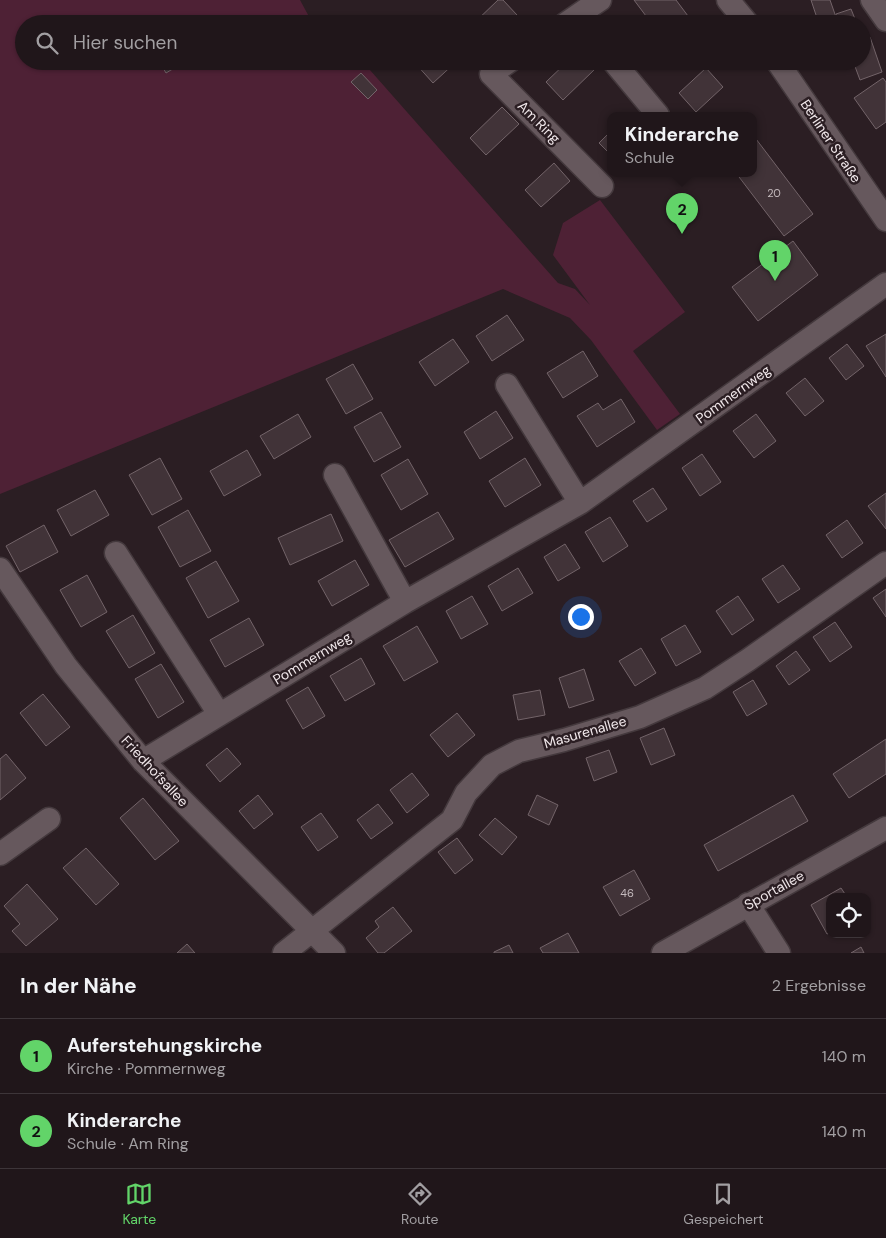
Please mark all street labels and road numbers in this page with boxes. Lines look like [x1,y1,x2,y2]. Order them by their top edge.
street label: Berliner Straße [797,96,865,186]
street label: Am Ring [514,97,564,147]
street label: Pommernweg [692,361,774,427]
street label: Pommernweg [270,627,355,688]
street label: Masurenallee [542,712,628,752]
street label: Friedhofsallee [118,732,192,810]
street label: Sportallee [741,866,807,914]

